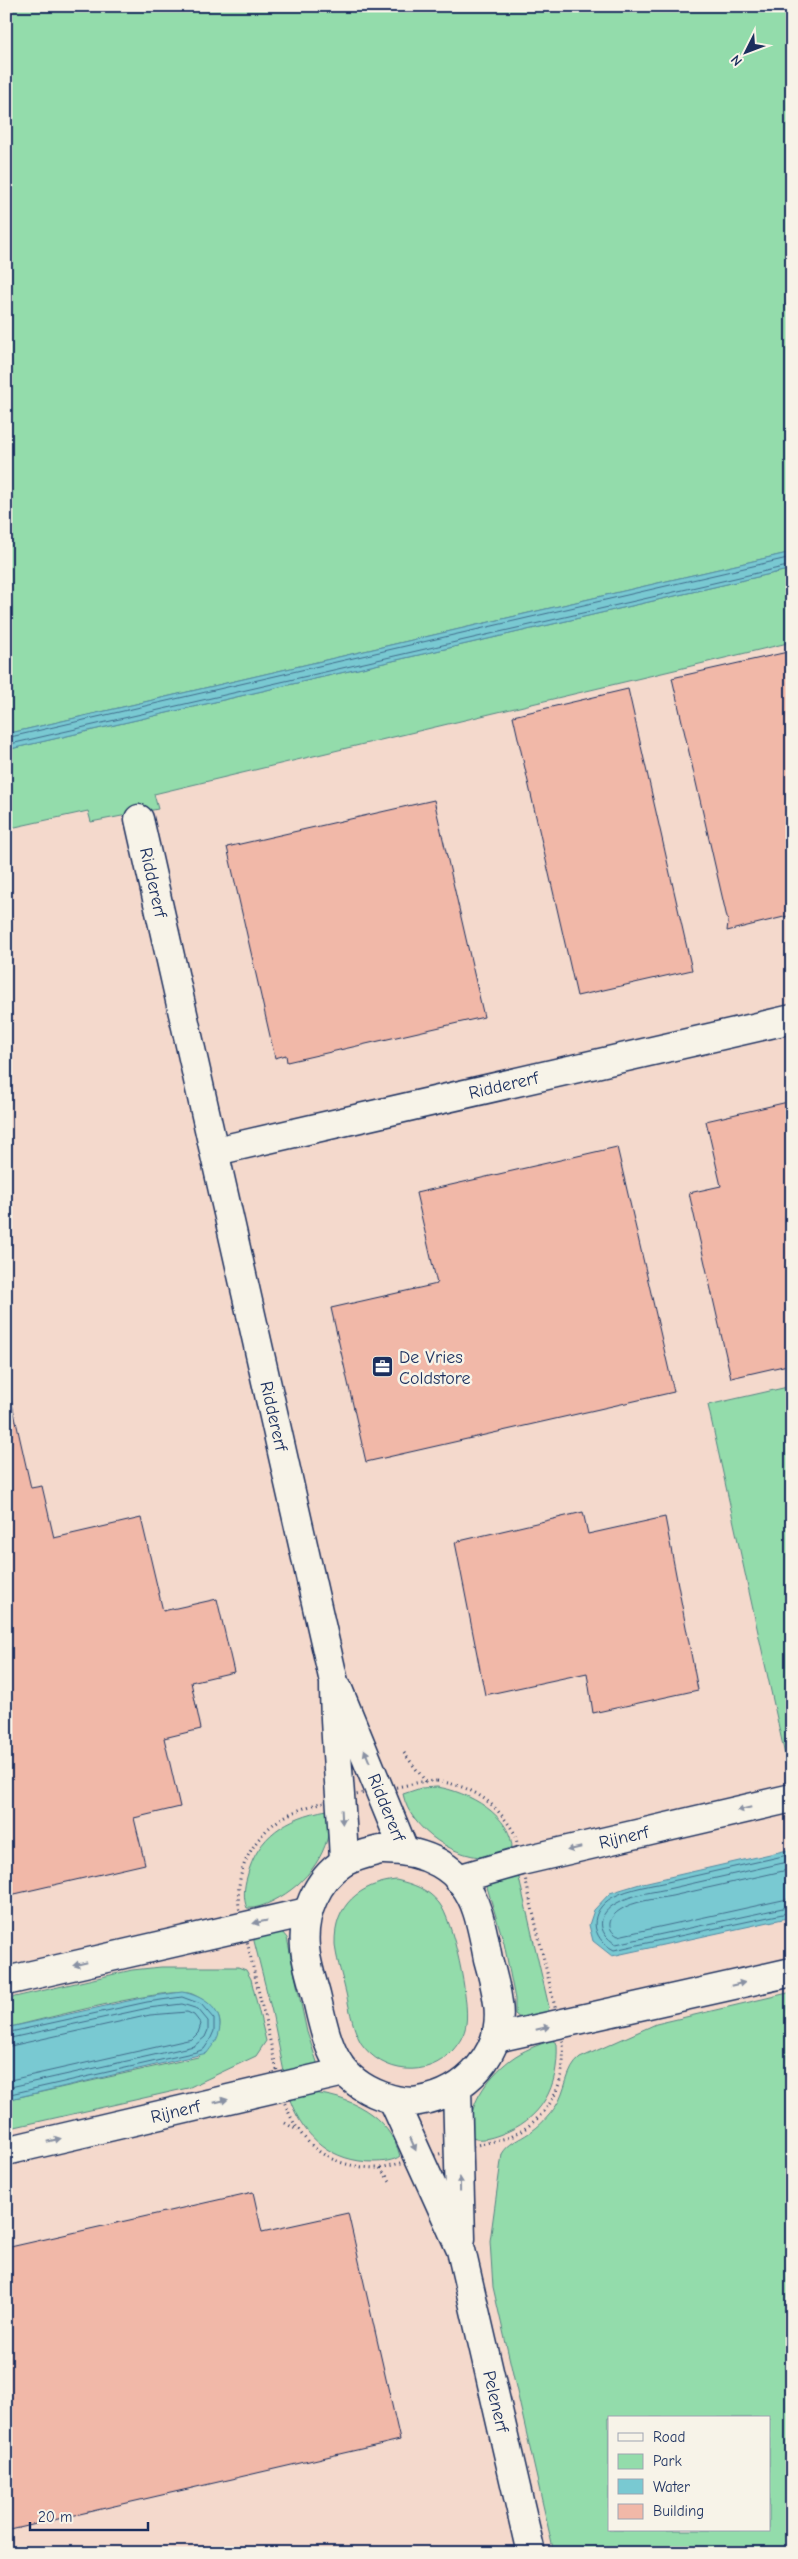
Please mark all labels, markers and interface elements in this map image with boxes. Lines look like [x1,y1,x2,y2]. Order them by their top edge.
north arrow [720,28,770,78]
text: N [727,51,746,69]
street label: Riddererf [135,846,171,920]
street label: Riddererf [467,1067,542,1104]
place label: De Vries Coldstore [399,1347,471,1389]
office icon: De Vries Coldstore [371,1355,395,1379]
street label: Riddererf [255,1379,292,1454]
one-way arrow [362,1749,370,1763]
street label: Riddererf [363,1771,410,1845]
one-way arrow [737,1805,752,1813]
one-way arrow [339,1810,347,1826]
street label: Rijnerf [597,1821,652,1854]
one-way arrow [566,1845,581,1853]
one-way arrow [252,1918,267,1926]
one-way arrow [72,1960,87,1968]
one-way arrow [730,1980,746,1988]
one-way arrow [536,2024,551,2032]
street label: Rijnerf [149,2096,203,2128]
one-way arrow [214,2097,229,2105]
one-way arrow [46,2136,61,2144]
one-way arrow [409,2137,417,2151]
one-way arrow [455,2176,463,2192]
street label: Pelenerf [478,2369,513,2435]
legend [608,2416,770,2532]
text: Road [653,2428,685,2446]
text: Park [653,2452,682,2470]
text: Water [653,2478,690,2496]
scale bar [30,2499,148,2531]
text: Building [653,2502,704,2520]
text: 20 m [38,2508,72,2526]

